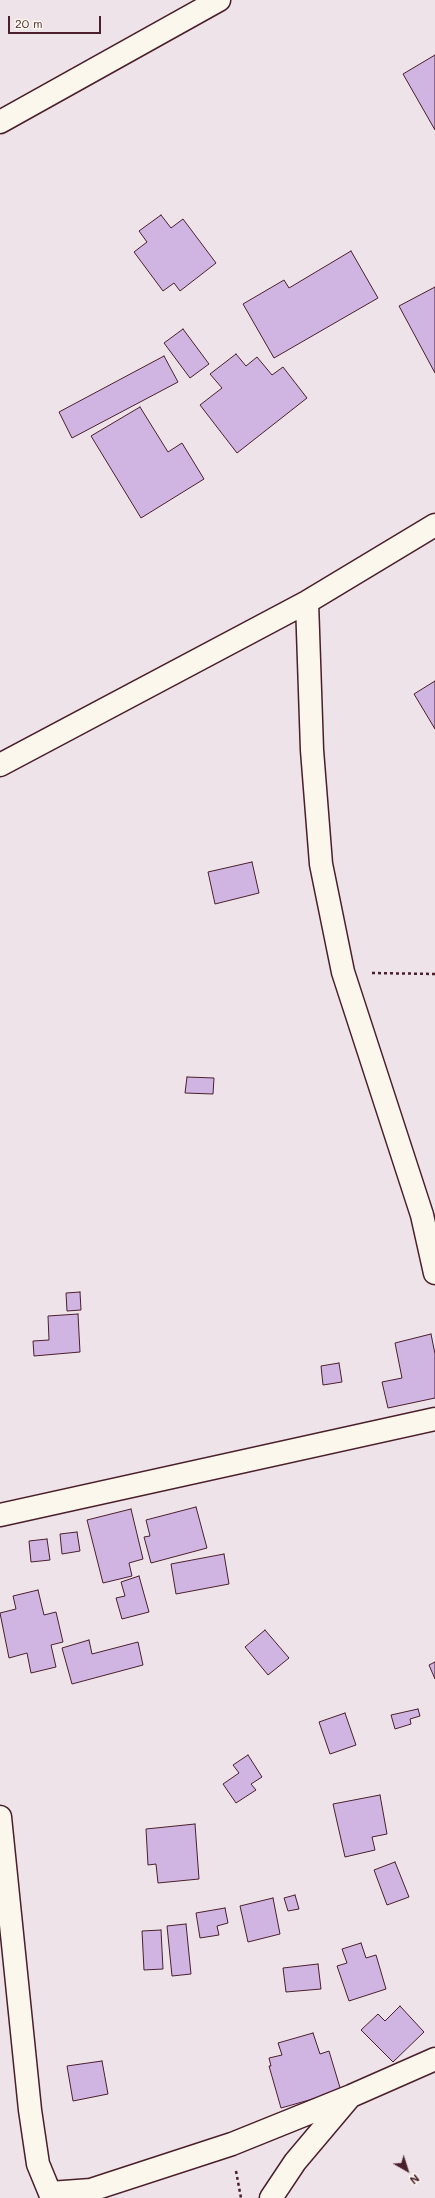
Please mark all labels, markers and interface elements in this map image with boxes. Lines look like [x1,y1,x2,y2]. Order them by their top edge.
scale bar [10,8,103,34]
text: 20 m [15,15,43,31]
north arrow [387,2150,427,2190]
text: N [407,2171,423,2188]

